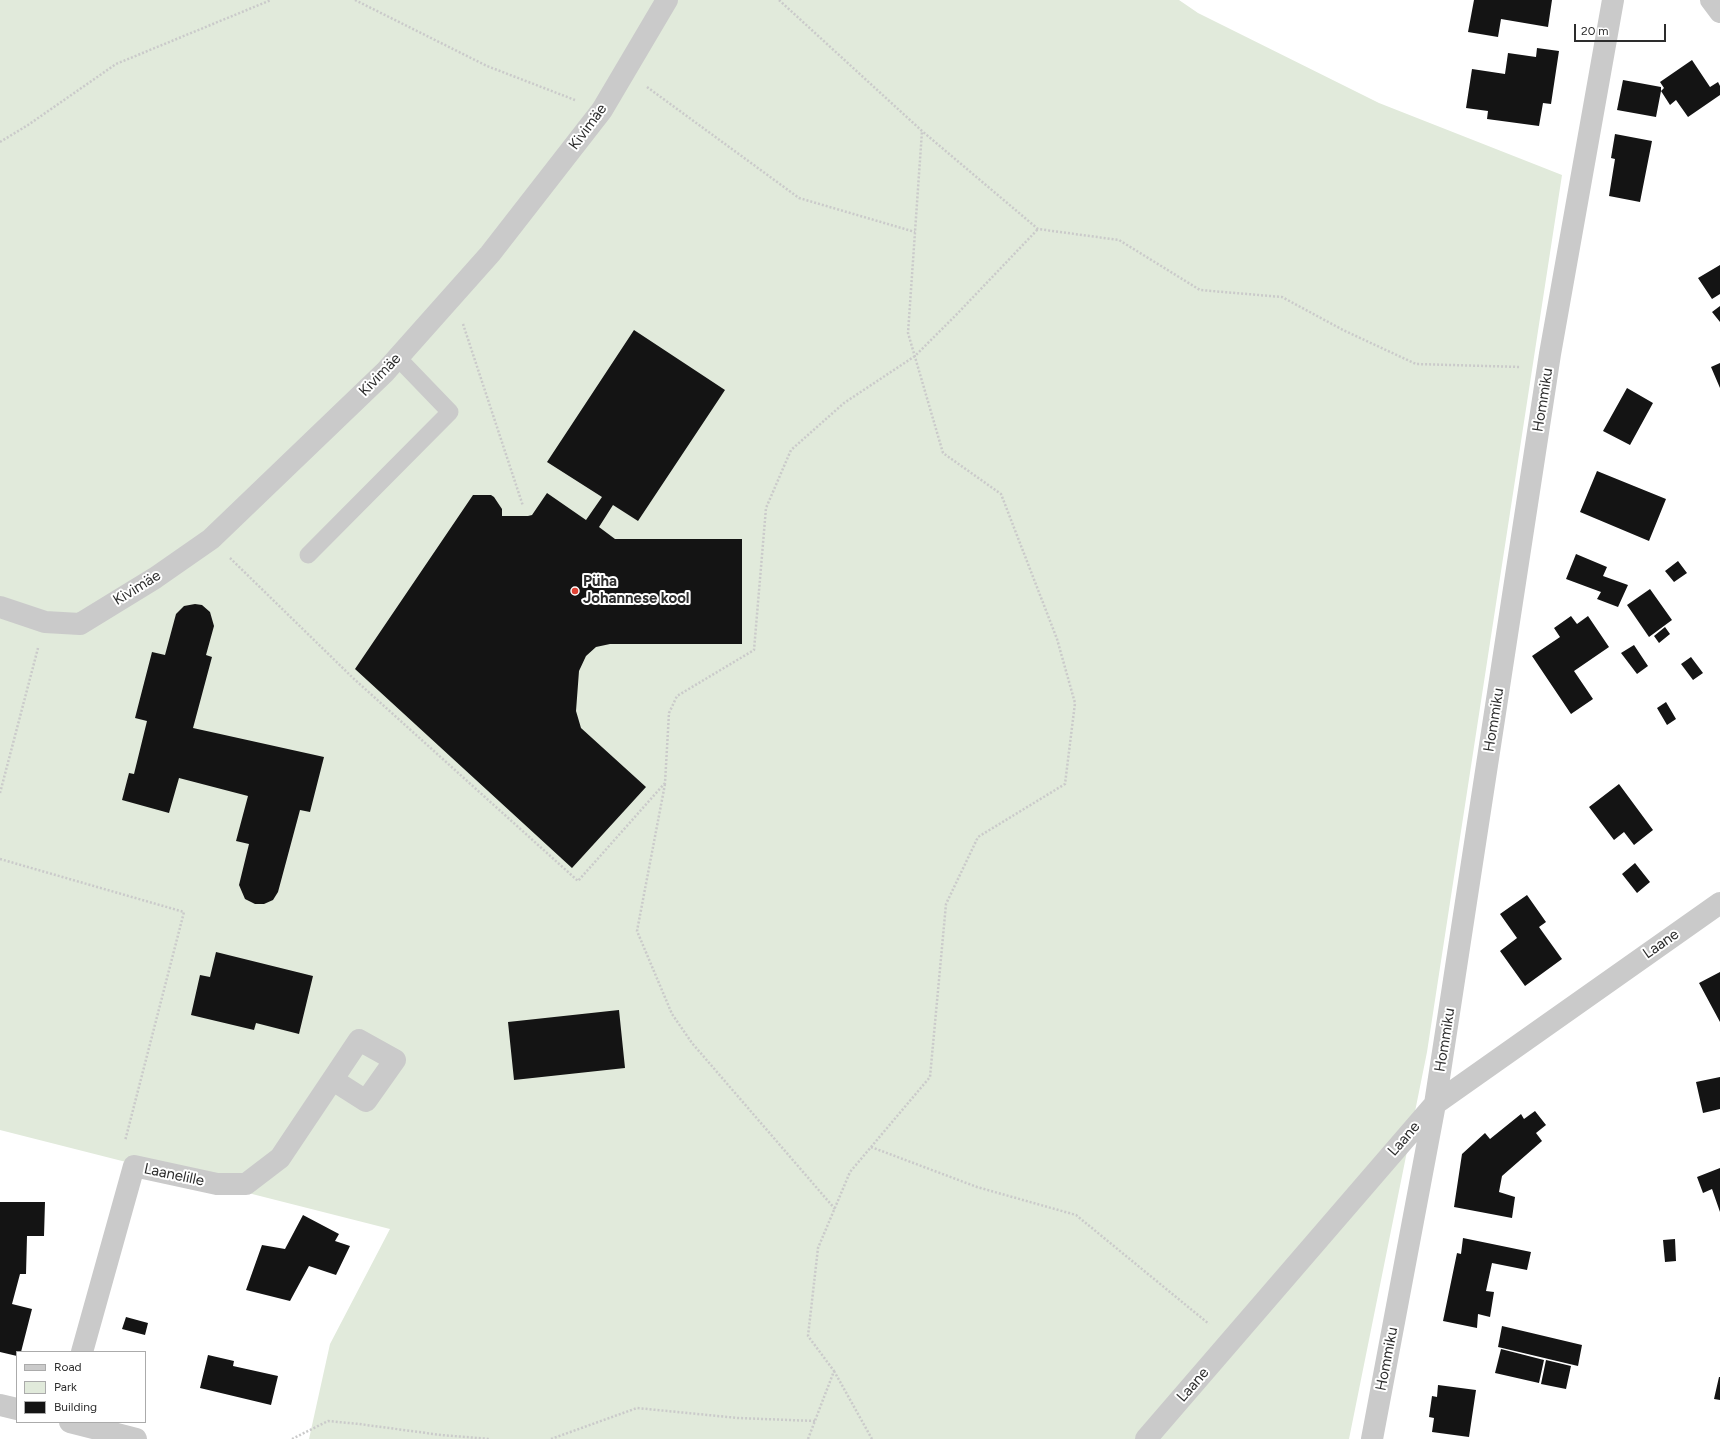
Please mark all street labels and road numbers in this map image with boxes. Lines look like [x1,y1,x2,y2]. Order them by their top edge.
street label: Kivimäe [565,100,611,154]
street label: Kivimäe [355,350,405,400]
street label: Hommiku [1529,367,1557,433]
street label: Kivimäe [110,566,164,610]
street label: Hommiku [1480,687,1508,753]
street label: Laane [1640,925,1682,963]
street label: Hommiku [1431,1007,1459,1073]
street label: Laane [1384,1118,1424,1160]
street label: Laanelille [142,1160,206,1190]
street label: Hommiku [1372,1326,1402,1392]
street label: Laane [1173,1364,1213,1406]

